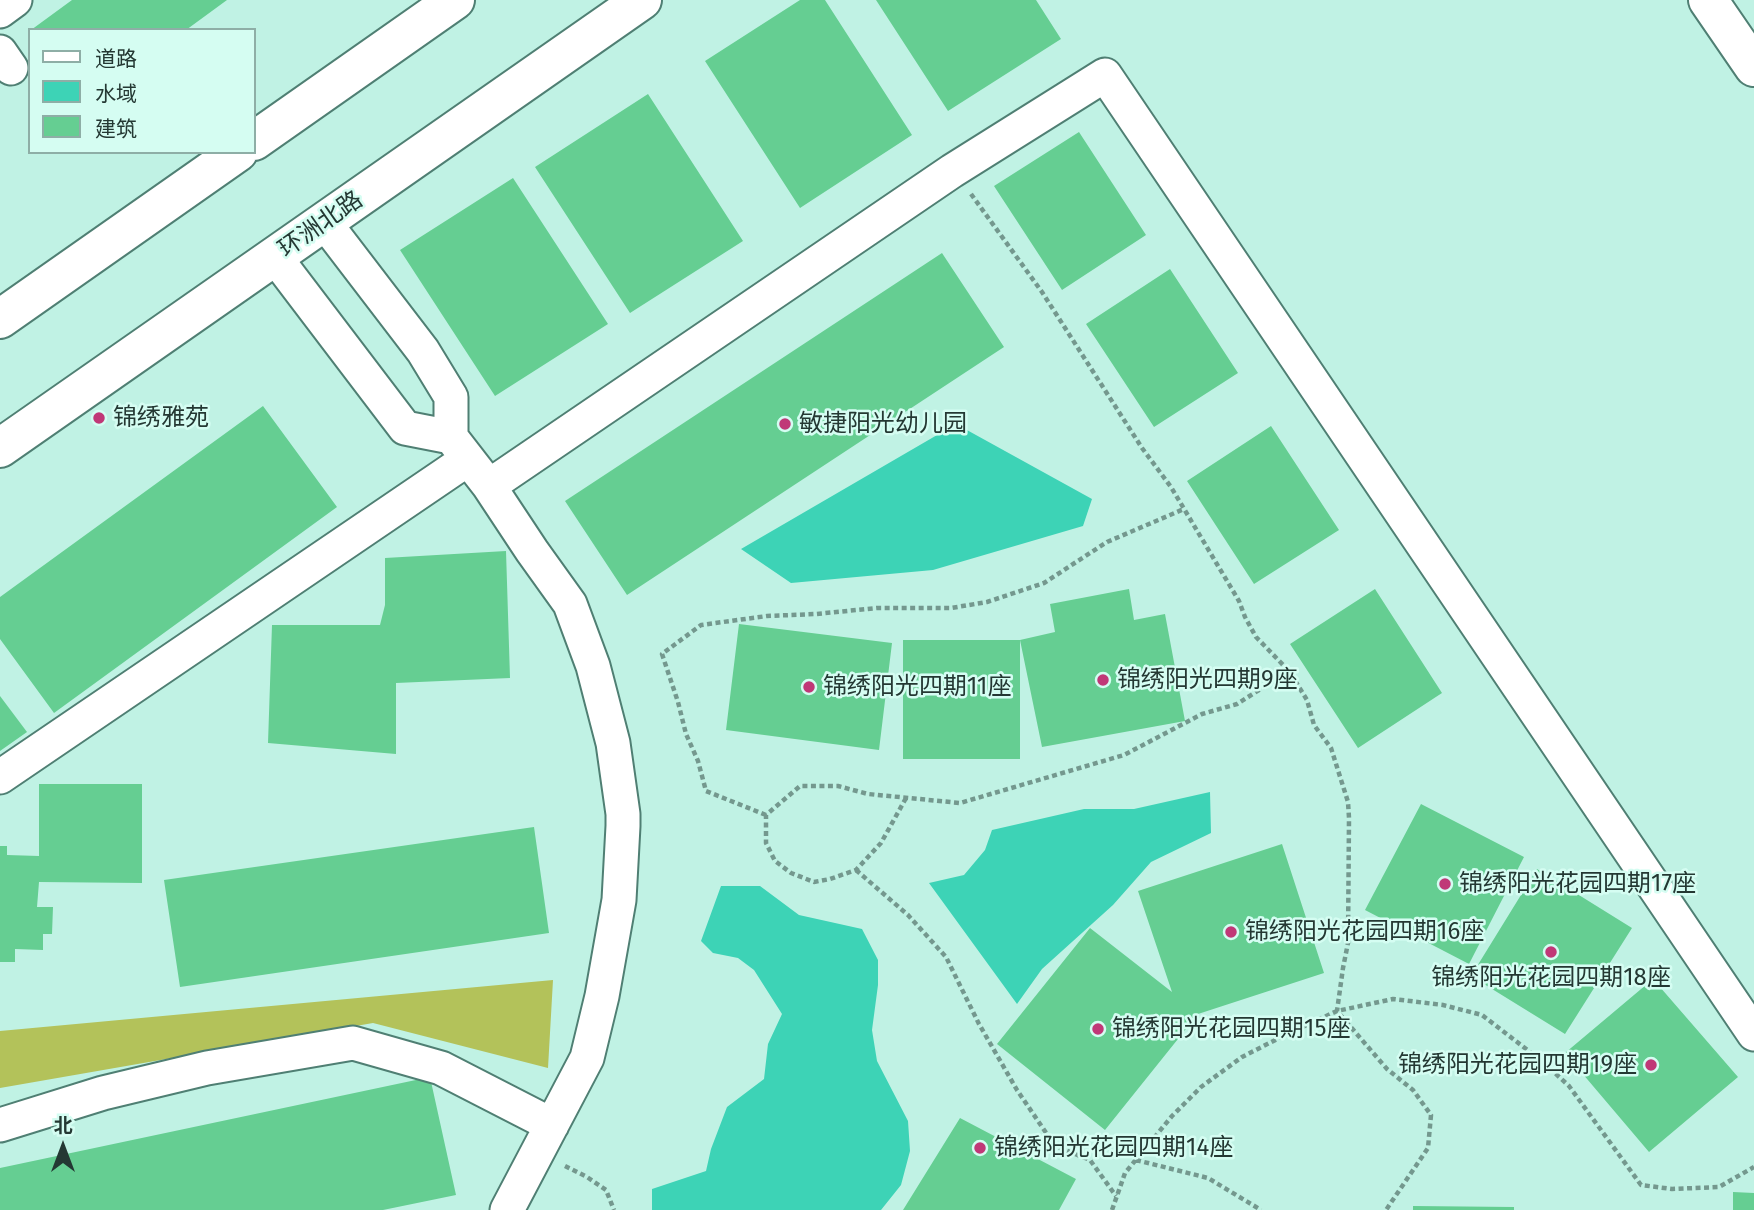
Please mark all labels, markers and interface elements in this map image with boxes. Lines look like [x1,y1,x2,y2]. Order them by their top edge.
legend [28,28,256,154]
text: 道路 [95,46,137,72]
text: 水域 [95,81,137,107]
text: 建筑 [95,116,137,142]
street label: 环洲北路 [273,186,369,264]
place label: 锦绣雅苑 [113,404,209,432]
marker: 锦绣雅苑 [91,410,107,426]
place label: 敏捷阳光幼儿园 [799,410,967,438]
marker: 敏捷阳光幼儿园 [777,416,793,432]
place label: 锦绣阳光四期9座 [1117,666,1298,694]
marker: 锦绣阳光四期9座 [1095,672,1111,688]
place label: 锦绣阳光四期11座 [823,673,1011,701]
marker: 锦绣阳光四期11座 [801,679,817,695]
place label: 锦绣阳光花园四期17座 [1459,870,1696,898]
marker: 锦绣阳光花园四期17座 [1437,876,1453,892]
place label: 锦绣阳光花园四期16座 [1245,918,1484,946]
marker: 锦绣阳光花园四期16座 [1223,924,1239,940]
marker: 锦绣阳光花园四期18座 [1543,944,1559,960]
place label: 锦绣阳光花园四期18座 [1431,964,1671,992]
place label: 锦绣阳光花园四期15座 [1112,1015,1350,1043]
marker: 锦绣阳光花园四期15座 [1090,1021,1106,1037]
place label: 锦绣阳光花园四期19座 [1398,1051,1637,1079]
marker: 锦绣阳光花园四期19座 [1643,1057,1659,1073]
north arrow [28,1112,98,1182]
text: 北 [53,1114,73,1137]
place label: 锦绣阳光花园四期14座 [994,1134,1233,1162]
marker: 锦绣阳光花园四期14座 [972,1140,988,1156]

